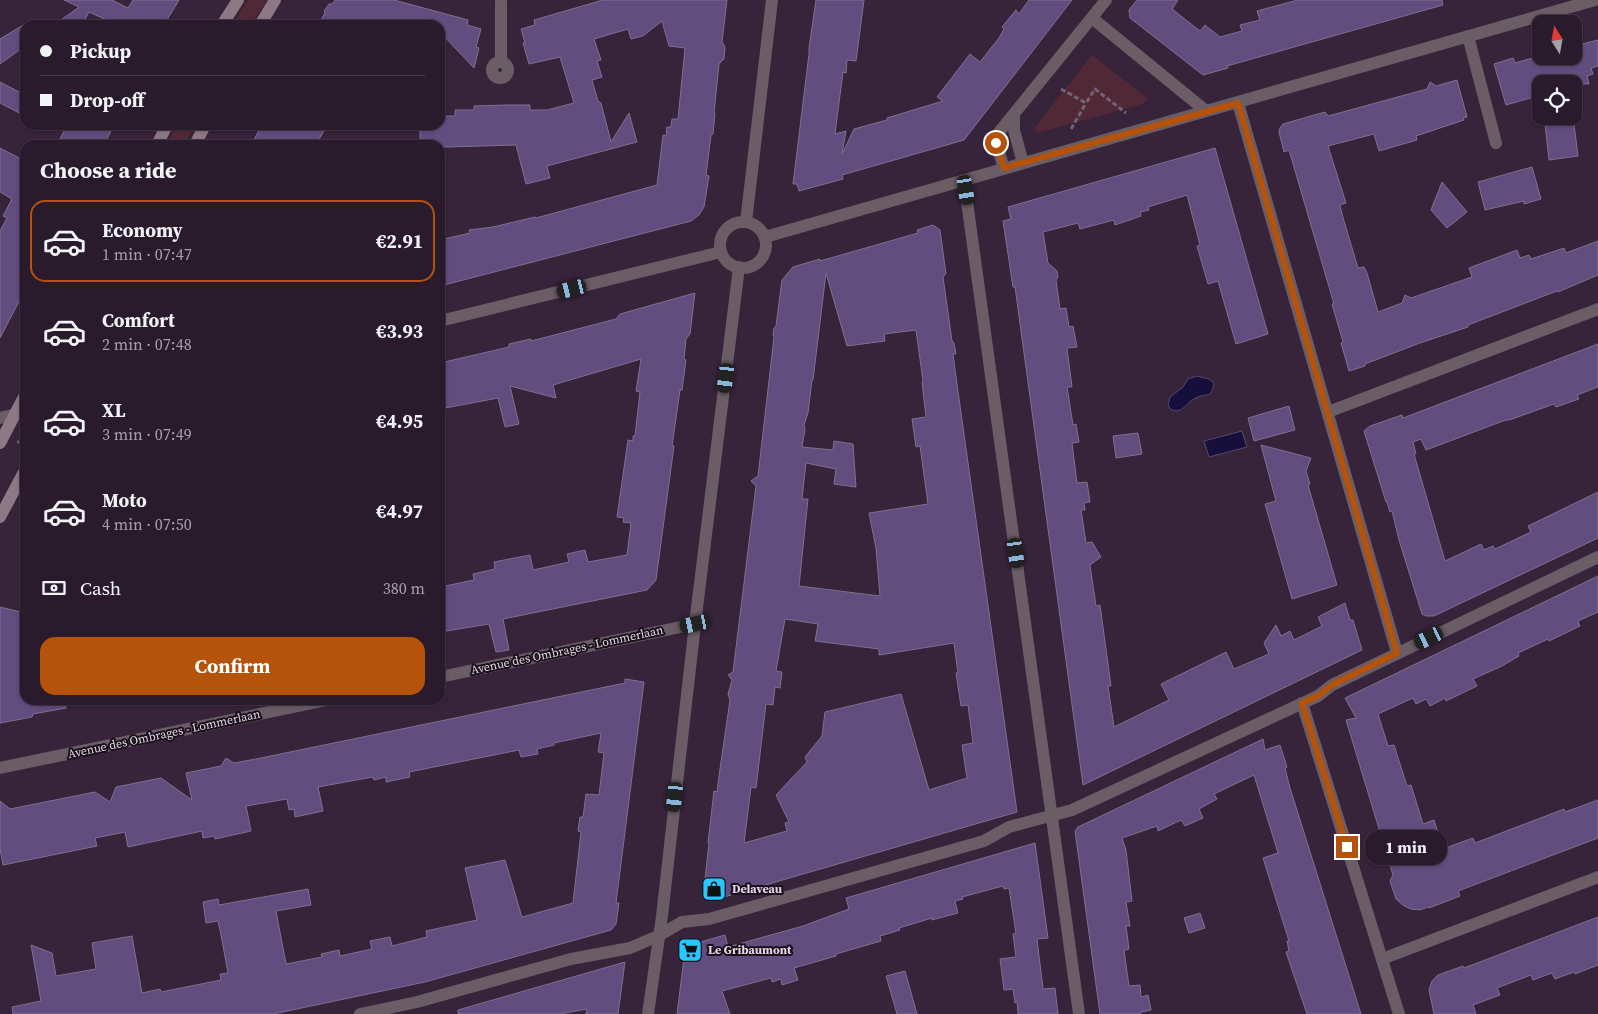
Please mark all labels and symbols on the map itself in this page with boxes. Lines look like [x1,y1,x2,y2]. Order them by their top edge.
north arrow [1532,15,1582,65]
route start [985,132,1007,154]
car [956,174,975,206]
car [555,278,588,300]
car [716,362,735,394]
car [1006,537,1025,569]
car [678,614,711,634]
street label: Avenue des Ombrages - Lommerlaan [469,622,665,678]
car [1412,625,1445,651]
street label: Avenue des Ombrages - Lommerlaan [66,706,262,762]
car [665,781,684,813]
callout: 1 min [1364,830,1447,864]
route end [1336,836,1358,858]
shop icon: Delaveau [701,876,727,902]
place label: Delaveau [732,881,783,897]
supermarket icon: Le Gribaumont [677,937,703,963]
place label: Le Gribaumont [708,942,792,958]

